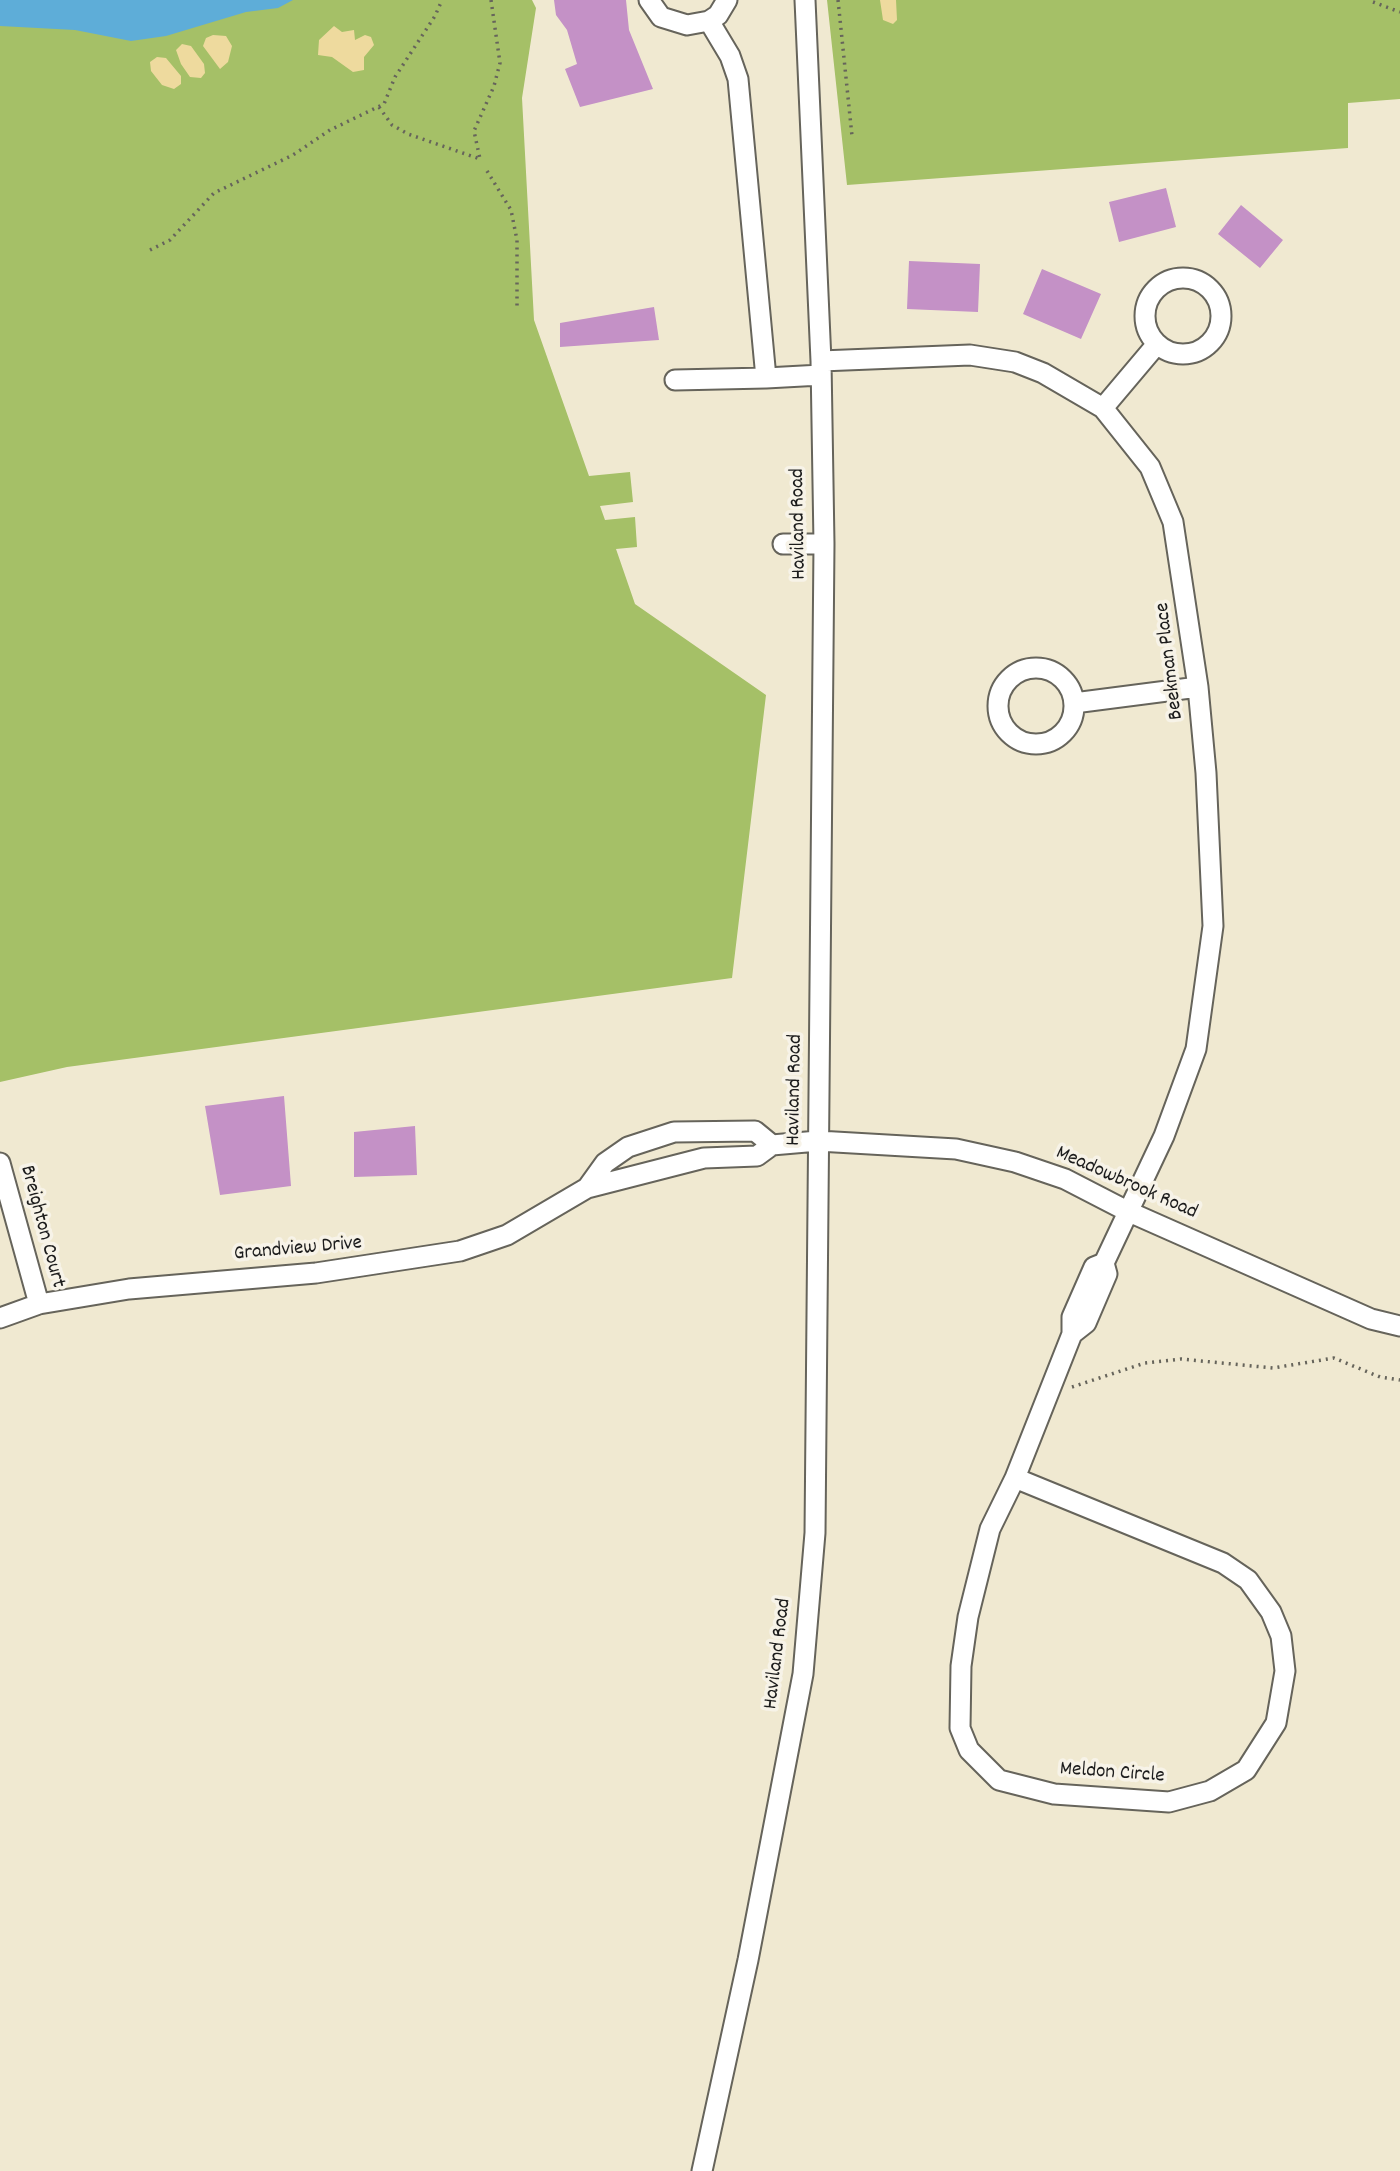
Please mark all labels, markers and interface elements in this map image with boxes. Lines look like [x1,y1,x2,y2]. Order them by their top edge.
street label: Haviland Road [786,468,814,580]
street label: Beekman Place [1151,601,1191,721]
street label: Haviland Road [782,1034,810,1146]
street label: Meadowbrook Road [1051,1142,1201,1226]
street label: Breighton Court [13,1163,69,1291]
street label: Grandview Drive [233,1232,363,1268]
street label: Haviland Road [760,1597,798,1711]
street label: Meldon Circle [1059,1758,1165,1790]

